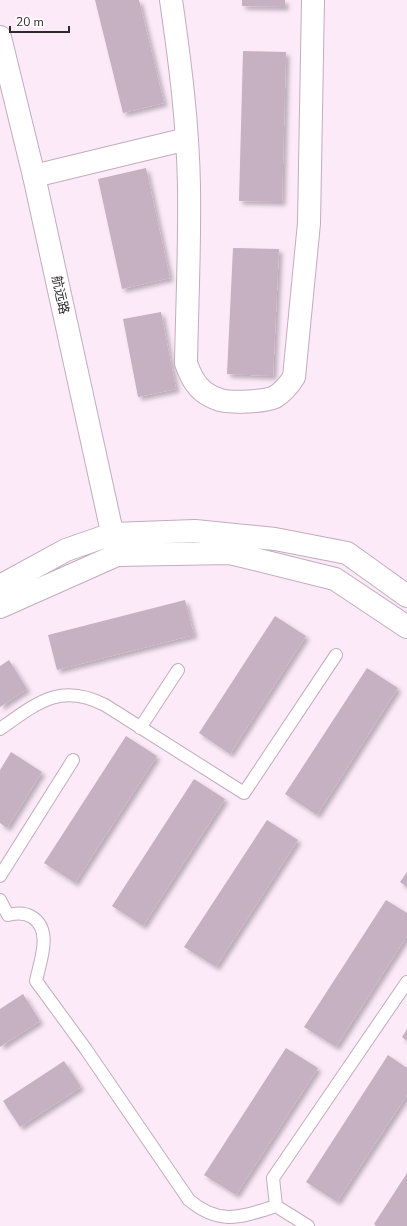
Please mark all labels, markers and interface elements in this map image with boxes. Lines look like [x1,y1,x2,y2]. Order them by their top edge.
scale bar [10,8,69,34]
text: 20 m [16,14,44,30]
street label: 航远路 [47,274,73,316]

